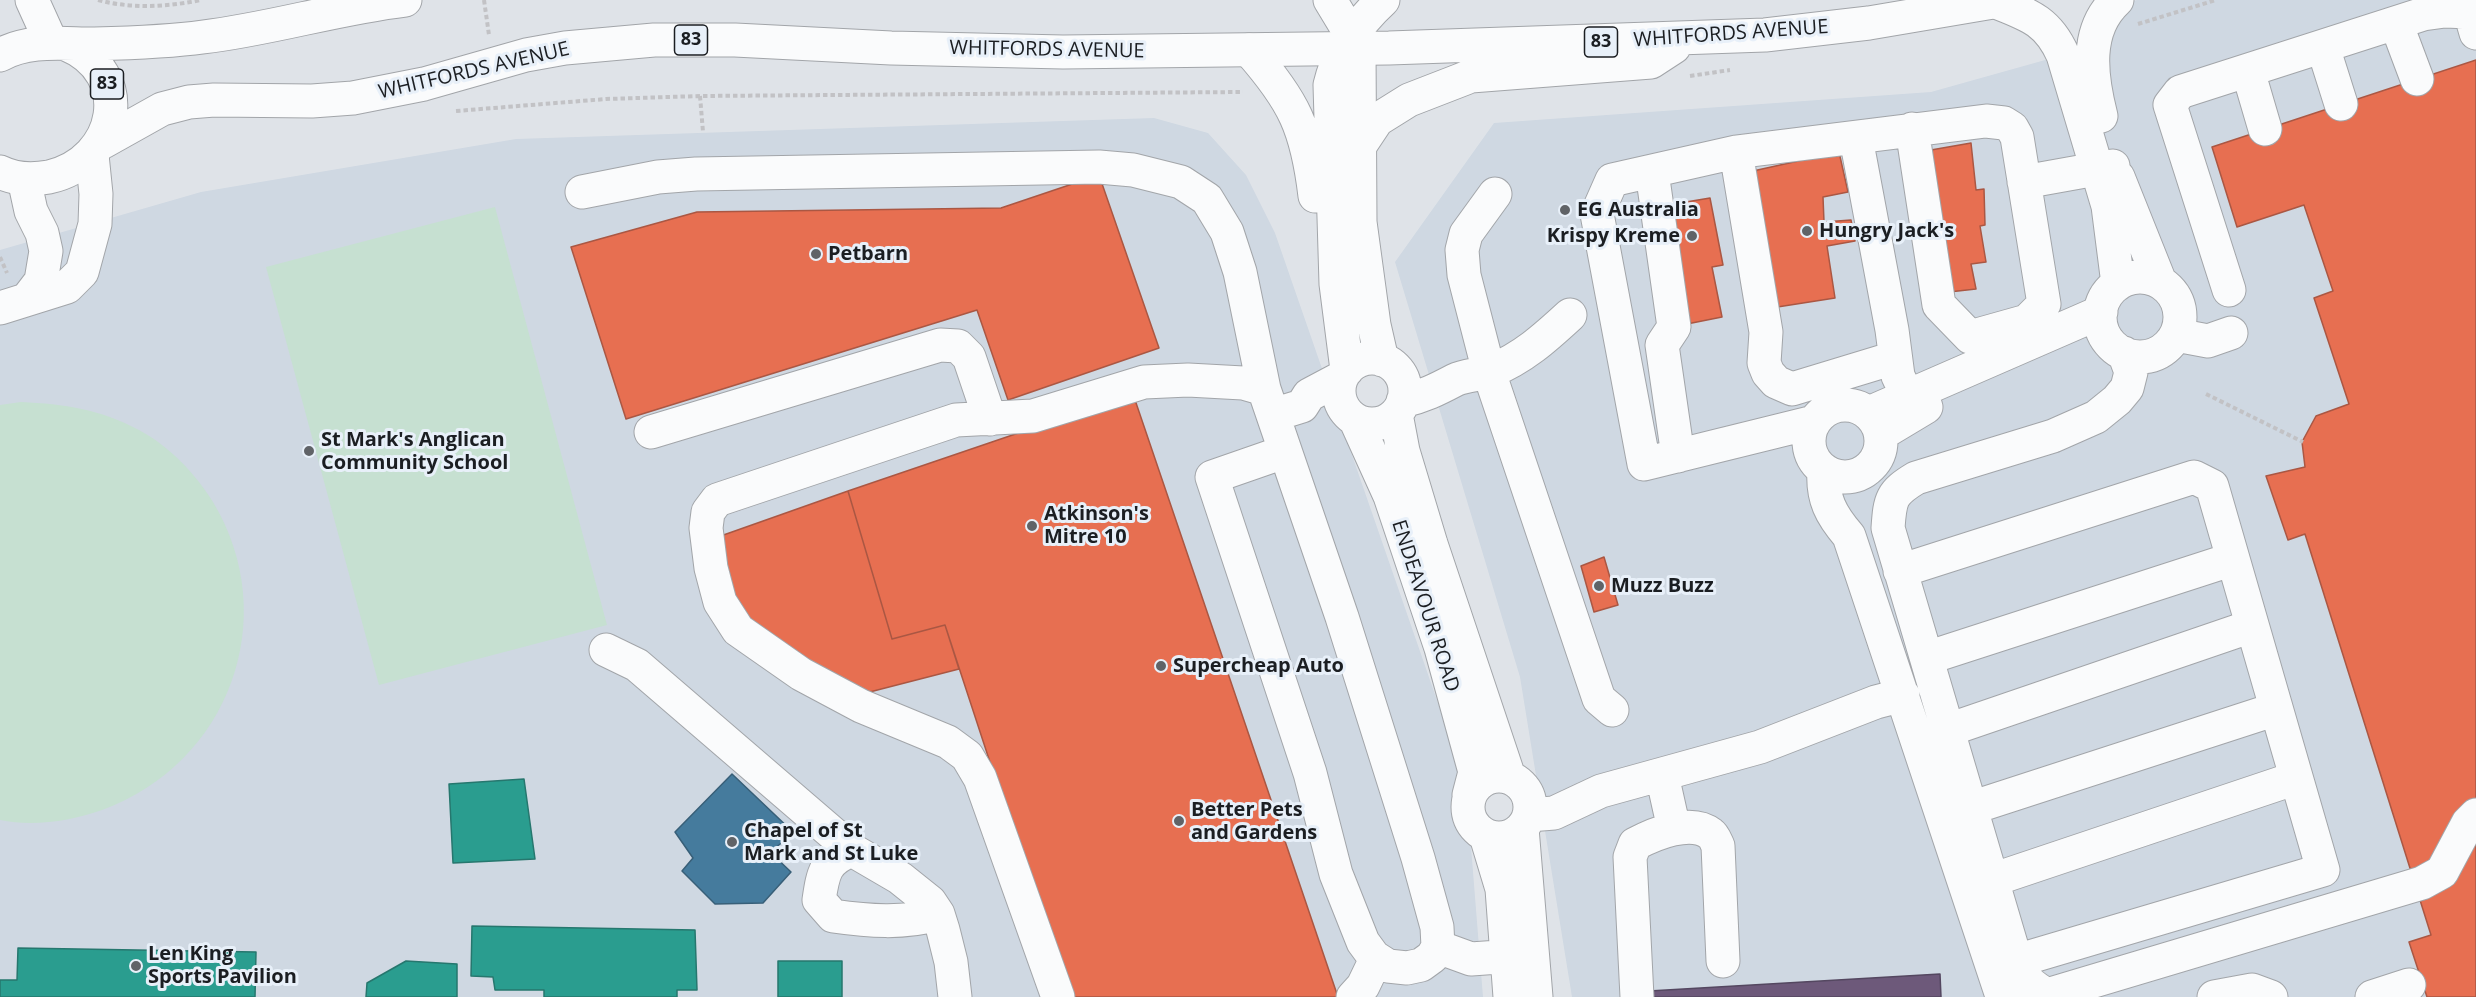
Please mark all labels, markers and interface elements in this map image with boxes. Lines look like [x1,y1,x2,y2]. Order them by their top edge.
street label: WHITFORDS AVENUE [1633,15,1829,53]
road number: 83 [674,25,708,55]
road number: 83 [1584,27,1618,57]
street label: WHITFORDS AVENUE [949,36,1145,64]
street label: WHITFORDS AVENUE [376,37,572,105]
road number: 83 [90,69,124,99]
place label: EG Australia [1577,198,1699,222]
marker: EG Australia [1558,203,1572,217]
place label: Hungry Jack's [1819,219,1954,243]
place label: Krispy Kreme [1547,224,1680,248]
marker: Hungry Jack's [1800,224,1814,238]
marker: Krispy Kreme [1685,229,1699,243]
place label: Petbarn [828,242,908,266]
marker: Petbarn [809,247,823,261]
place label: St Mark's Anglican Community School [321,428,508,475]
marker: St Mark's Anglican Community School [302,444,316,458]
place label: Atkinson's Mitre 10 [1044,502,1149,549]
street label: ENDEAVOUR ROAD [1386,517,1464,695]
marker: Atkinson's Mitre 10 [1025,519,1039,533]
place label: Muzz Buzz [1611,574,1714,598]
marker: Muzz Buzz [1592,579,1606,593]
place label: Supercheap Auto [1173,654,1344,678]
marker: Supercheap Auto [1154,659,1168,673]
place label: Better Pets and Gardens [1191,798,1317,845]
marker: Better Pets and Gardens [1172,814,1186,828]
place label: Chapel of St Mark and St Luke [744,819,918,866]
marker: Chapel of St Mark and St Luke [725,835,739,849]
place label: Len King Sports Pavilion [148,942,297,989]
marker: Len King Sports Pavilion [129,959,143,973]

